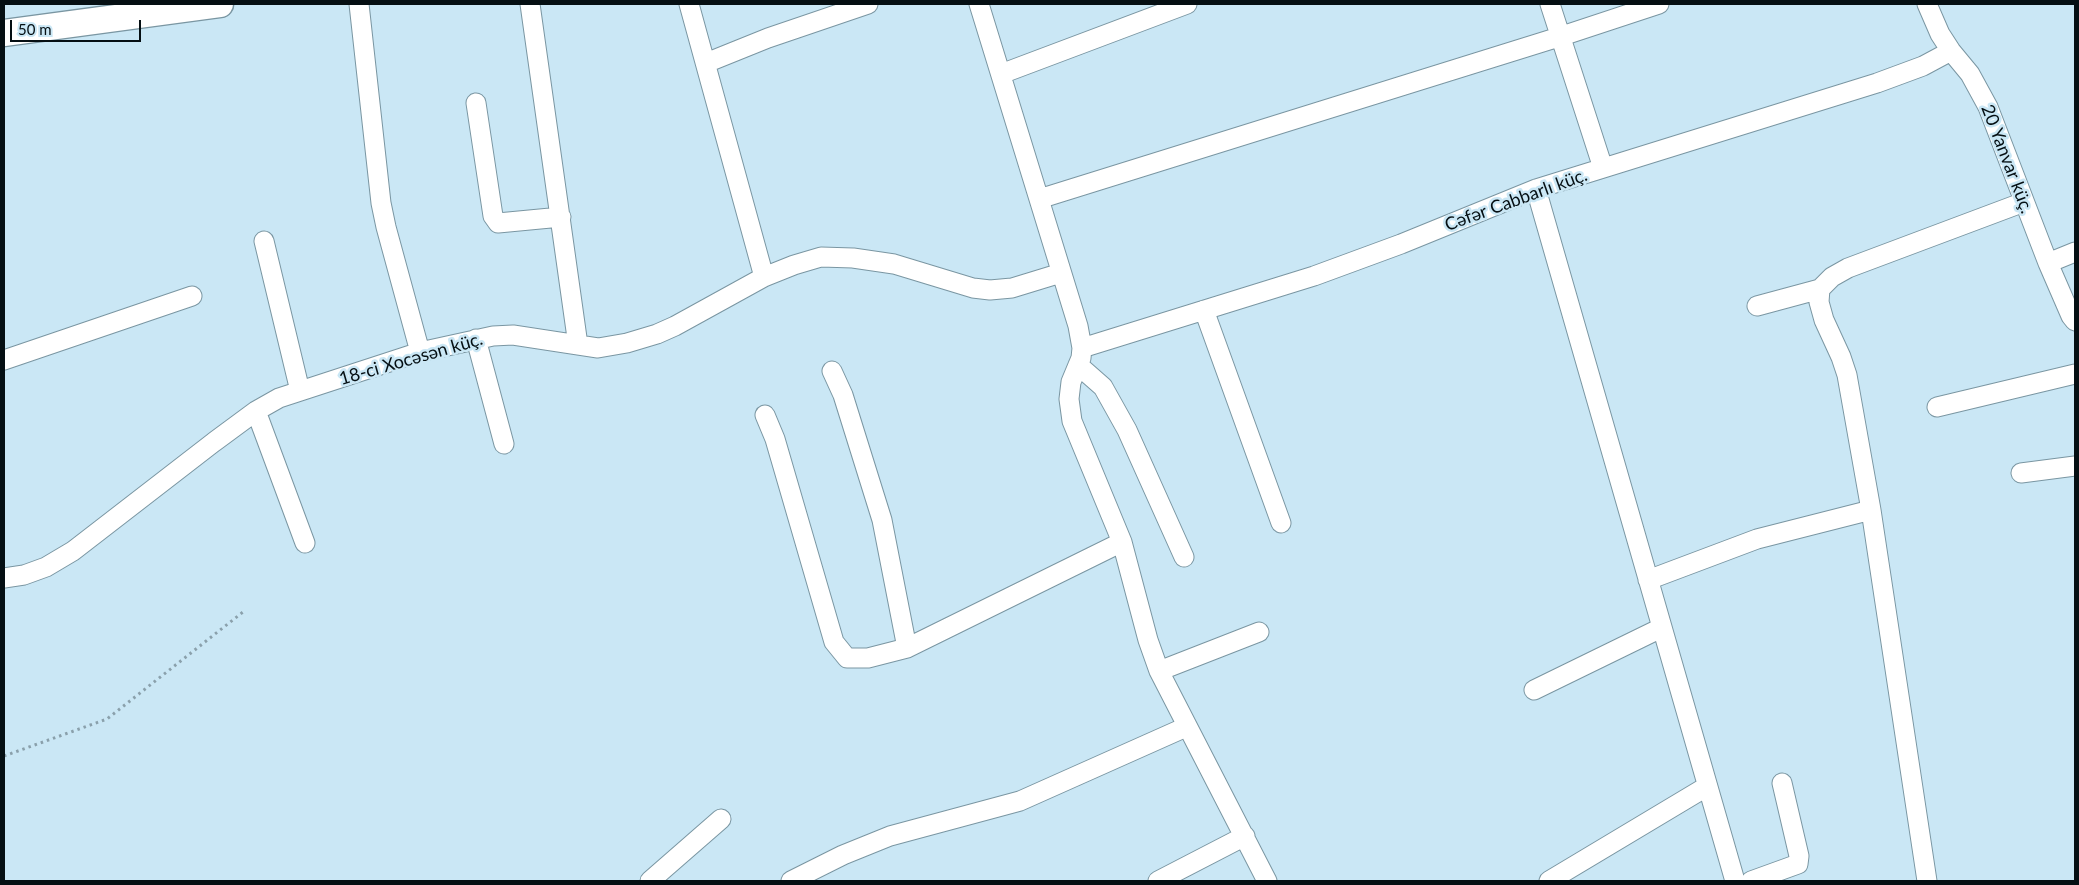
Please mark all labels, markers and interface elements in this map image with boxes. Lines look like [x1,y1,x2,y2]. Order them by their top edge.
scale bar [12,10,144,42]
text: 50 m [18,20,52,38]
street label: 20 Yanvar küç. [1976,102,2038,216]
street label: Cəfər Cabbarlı küç. [1442,164,1590,236]
street label: 18-ci Xocəsən küç. [337,328,485,390]

